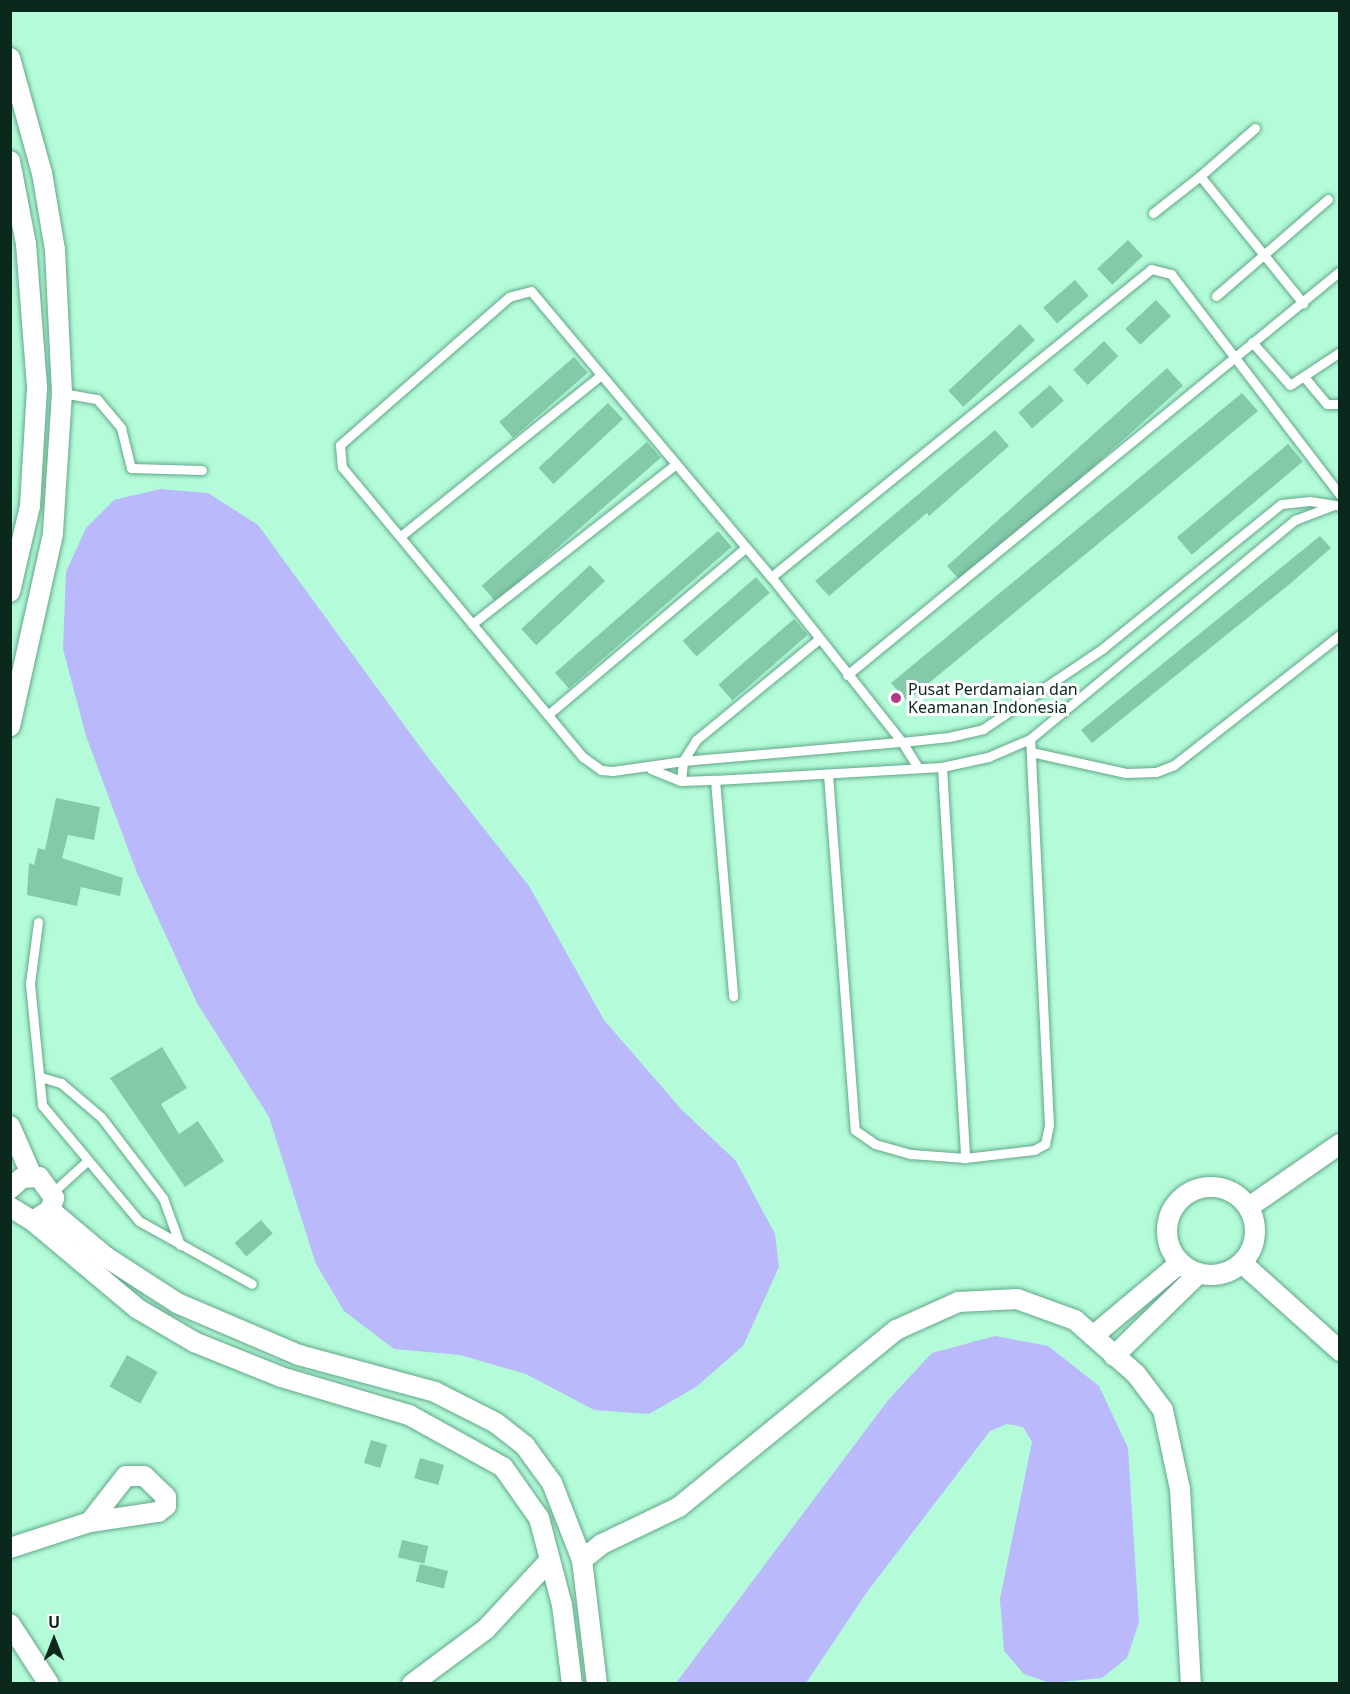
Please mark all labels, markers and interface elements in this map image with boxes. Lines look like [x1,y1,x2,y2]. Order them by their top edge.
place label: Pusat Perdamaian dan Keamanan Indonesia [908,679,1078,717]
marker: Pusat Perdamaian dan Keamanan Indonesia [889,691,903,705]
north arrow [24,1610,84,1670]
text: U [48,1611,60,1633]

